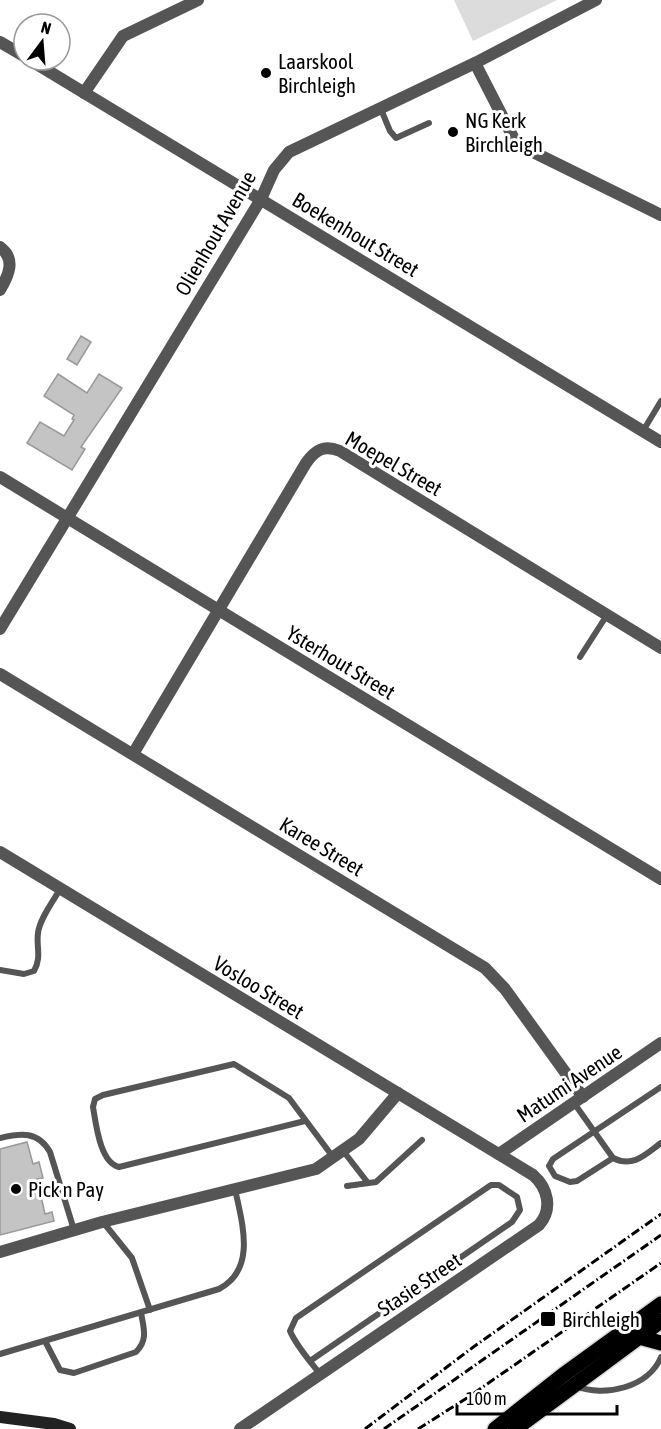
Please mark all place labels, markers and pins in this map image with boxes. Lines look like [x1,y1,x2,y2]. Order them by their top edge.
place label: Laarskool Birchleigh [278,49,356,97]
marker: Laarskool Birchleigh [259,66,273,80]
place label: NG Kerk Birchleigh [465,108,543,156]
marker: NG Kerk Birchleigh [446,125,460,139]
place label: Pick n Pay [28,1177,104,1201]
marker: Pick n Pay [9,1182,23,1196]
place label: Birchleigh [562,1307,640,1331]
marker: Birchleigh [539,1310,557,1328]

